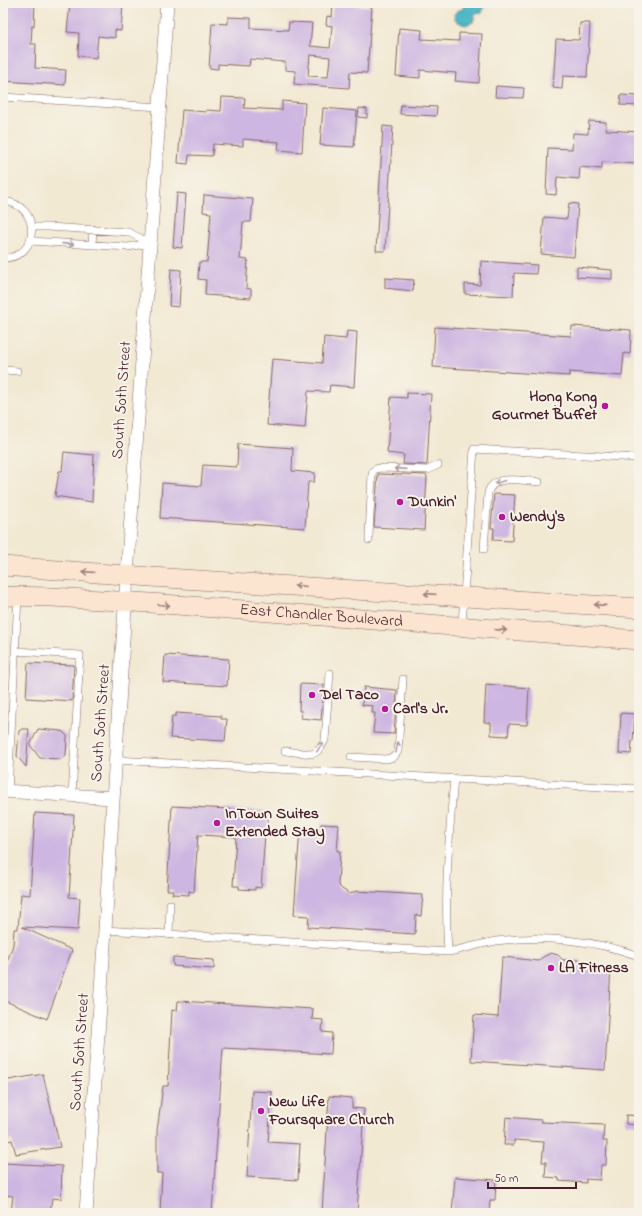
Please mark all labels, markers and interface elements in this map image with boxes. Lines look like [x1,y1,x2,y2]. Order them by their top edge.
one-way arrow [62,240,75,247]
street label: South 50th Street [106,340,138,460]
place label: Hong Kong Gourmet Buffet [492,385,598,427]
marker: Hong Kong Gourmet Buffet [600,401,610,411]
one-way arrow [394,465,407,472]
one-way arrow [495,478,507,486]
place label: Dunkin' [407,490,457,514]
marker: Dunkin' [395,497,405,507]
place label: Wendy's [510,505,565,530]
marker: Wendy's [497,512,507,522]
one-way arrow [82,568,95,575]
one-way arrow [294,582,307,589]
one-way arrow [424,591,437,598]
street label: East Chandler Boulevard [239,598,404,634]
one-way arrow [157,601,170,608]
one-way arrow [594,602,607,609]
one-way arrow [494,627,507,634]
street label: South 50th Street [85,663,117,783]
place label: Del Taco [319,683,379,707]
marker: Del Taco [307,690,317,700]
place label: Carl's Jr. [393,697,449,721]
marker: Carl's Jr. [380,704,390,714]
one-way arrow [316,741,324,752]
one-way arrow [393,741,401,754]
place label: InTown Suites Extended Stay [225,802,325,845]
marker: InTown Suites Extended Stay [212,818,222,828]
place label: LA Fitness [559,956,629,980]
marker: LA Fitness [546,963,556,973]
street label: South 50th Street [64,992,96,1112]
place label: New Life Foursquare Church [268,1090,395,1132]
marker: New Life Foursquare Church [256,1106,266,1116]
scale bar [488,1164,576,1190]
text: 50 m [494,1170,518,1188]

